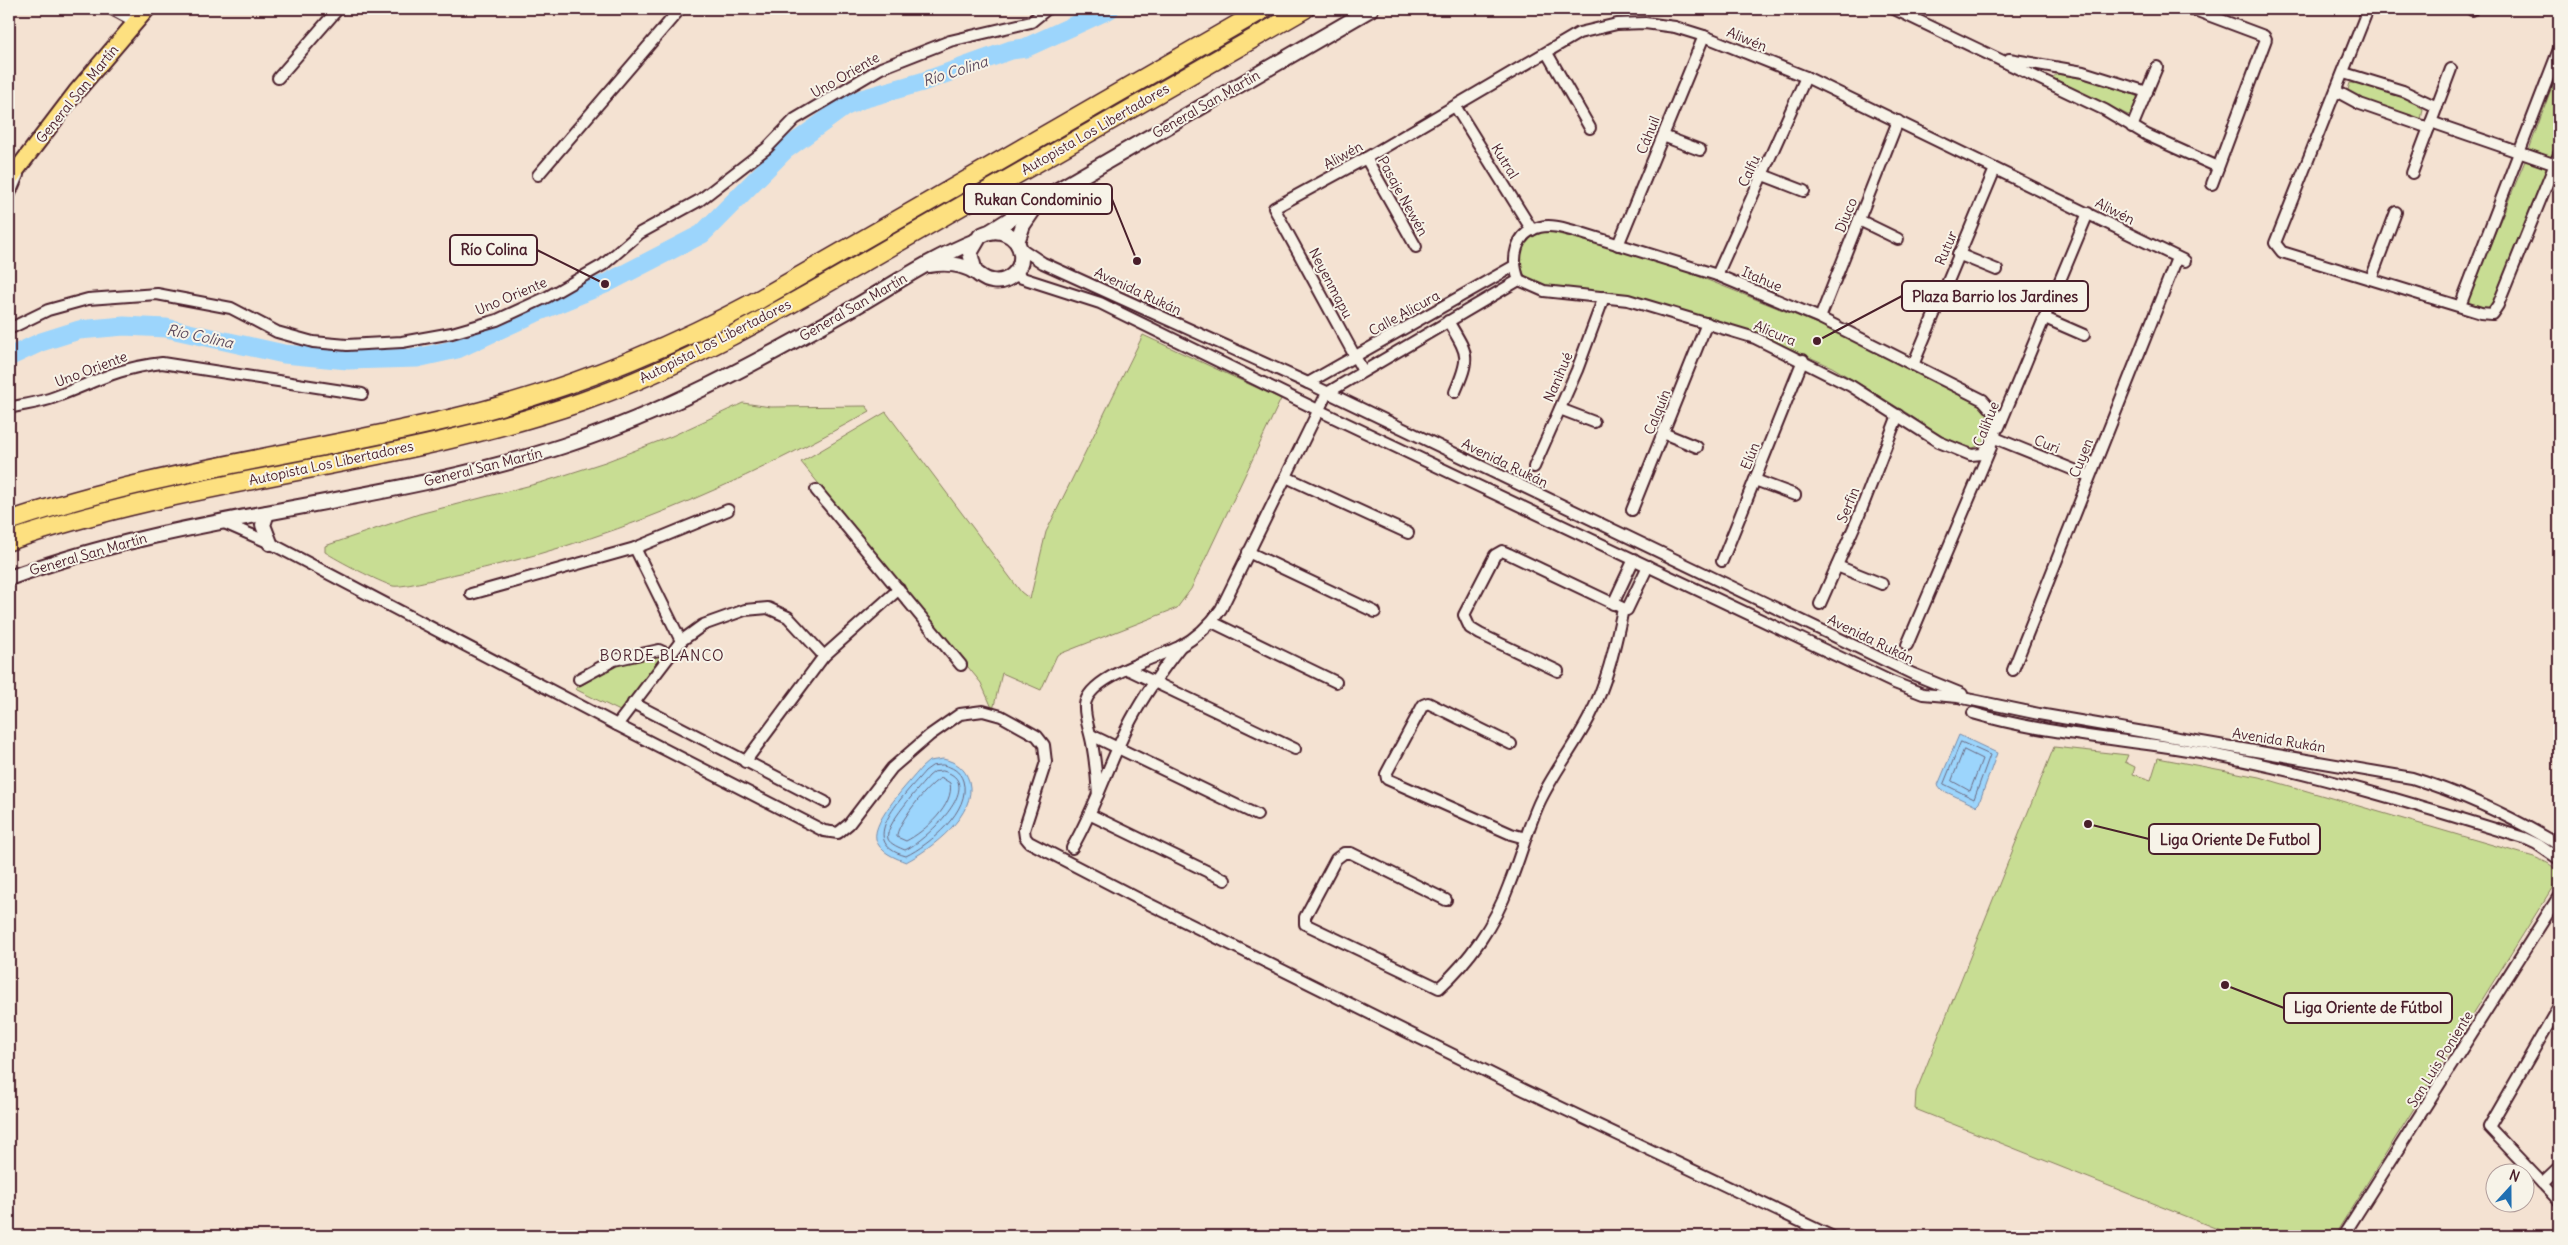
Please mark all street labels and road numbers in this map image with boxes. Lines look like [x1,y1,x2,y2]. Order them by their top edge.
street label: Aliwén [1724,23,1770,55]
street label: General San Martín [32,41,122,147]
street label: Uno Oriente [808,48,882,102]
street label: General San Martín [1149,66,1263,142]
street label: Autopista Los Libertadores [1018,79,1172,179]
street label: Cáhuil [1632,113,1664,157]
street label: Aliwén [1320,137,1366,173]
street label: Kutral [1487,140,1523,182]
street label: Calfu [1734,152,1764,190]
street label: Pasaje Newén [1374,153,1432,239]
street label: Aliwén [2092,193,2138,229]
street label: Diuco [1831,195,1861,235]
street label: Rutur [1931,228,1961,268]
street label: Neyenmapu [1305,245,1357,321]
street label: Itahue [1739,262,1785,296]
street label: Avenida Rukán [1092,263,1184,319]
street label: General San Martín [796,269,910,345]
street label: Uno Oriente [472,273,550,319]
street label: Calle Alicura [1365,286,1443,340]
street label: Autopista Los Libertadores [636,295,794,387]
street label: Alicura [1751,316,1799,350]
street label: Uno Oriente [52,347,130,391]
street label: Nanihué [1539,349,1577,405]
street label: Calquín [1640,387,1674,437]
street label: Calihue [1969,399,2003,449]
street label: Curi [2032,431,2062,457]
street label: Avenida Rukán [1459,434,1551,492]
street label: Cuyen [2065,436,2097,480]
street label: Autopista Los Libertadores [247,437,415,489]
street label: Elún [1736,440,1764,472]
street label: General San Martín [422,444,544,490]
street label: Serfin [1833,485,1863,525]
street label: General San Martín [27,529,149,579]
street label: Avenida Rukán [1825,610,1917,668]
street label: Avenida Rukán [2231,724,2327,756]
street label: San Luis Poniente [2403,1007,2477,1111]

